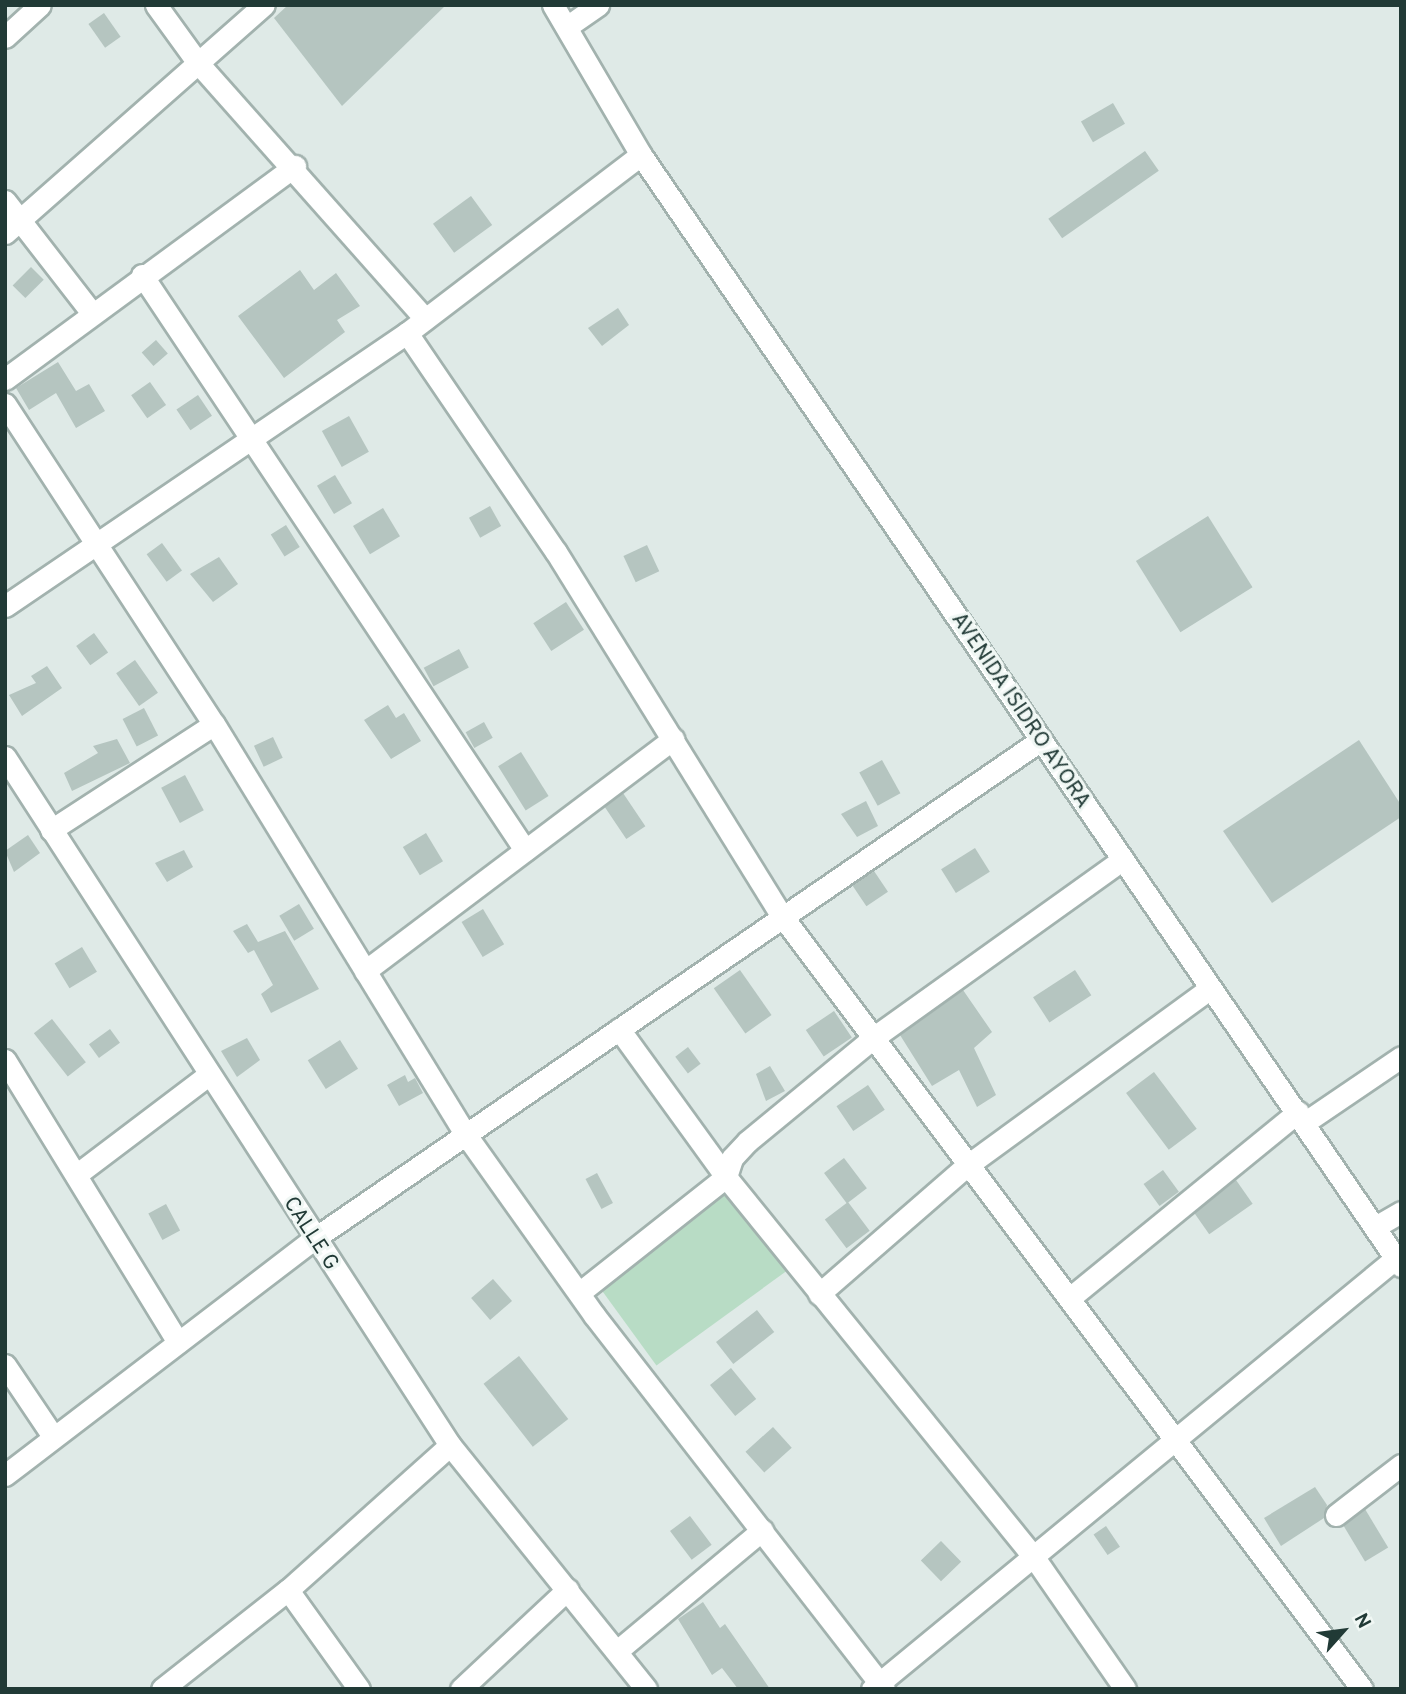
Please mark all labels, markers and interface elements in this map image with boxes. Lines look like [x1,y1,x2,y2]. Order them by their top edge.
street label: AVENIDA ISIDRO AYORA [945,608,1095,814]
street label: CALLE G [277,1193,343,1275]
north arrow [1308,1596,1378,1666]
text: N [1348,1609,1375,1633]

